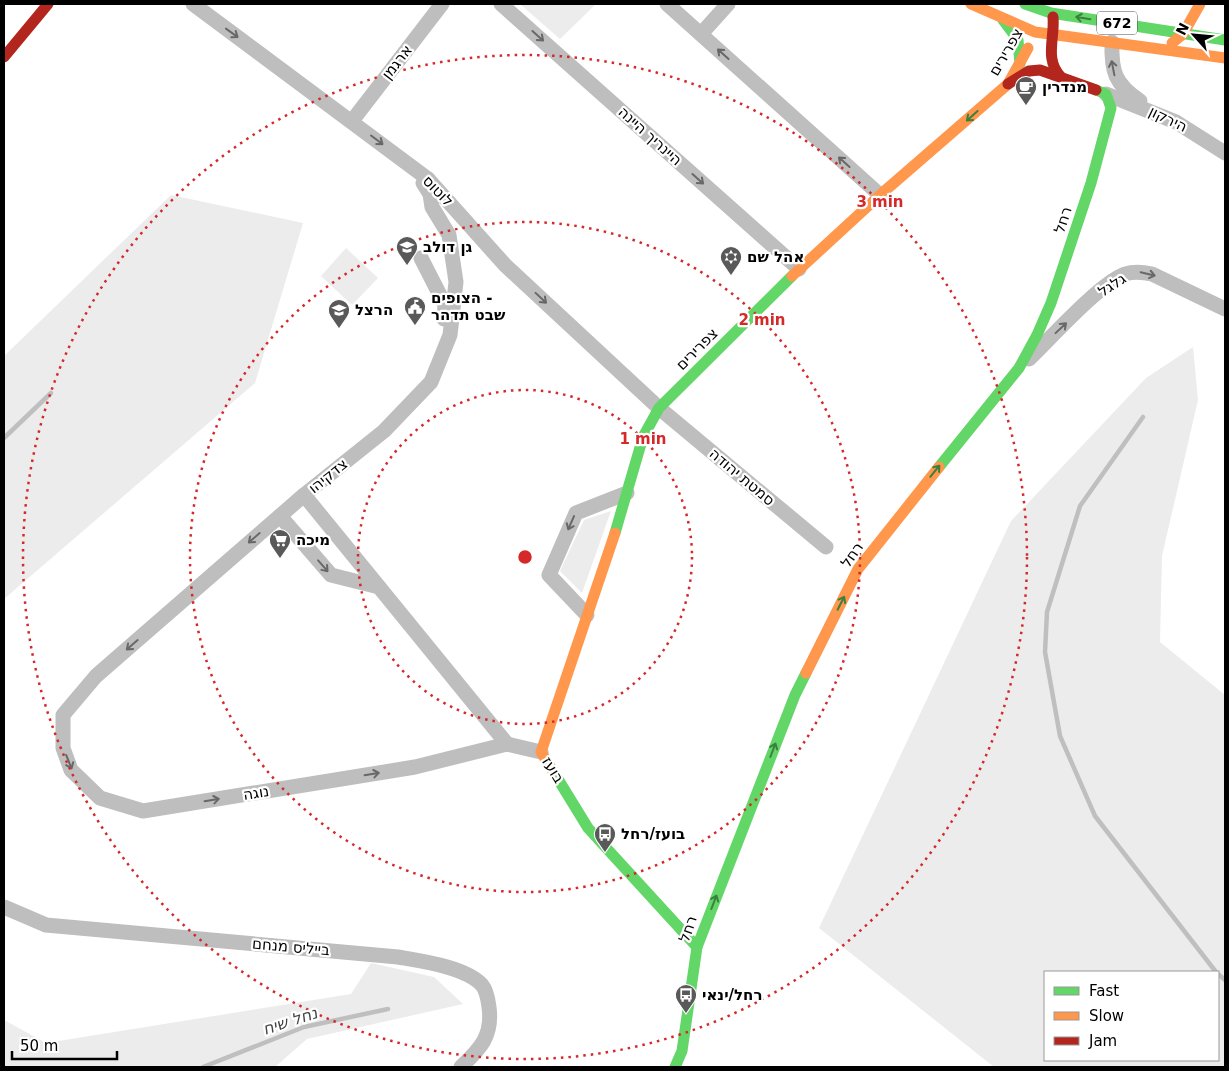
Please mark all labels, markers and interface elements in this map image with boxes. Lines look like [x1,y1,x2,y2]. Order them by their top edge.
north arrow [1169,10,1219,60]
one-way arrow [1075,12,1091,22]
road number: 672 [1097,12,1137,34]
text: N [1173,20,1192,38]
street label: צפרירים [985,25,1027,79]
one-way arrow [225,28,239,38]
one-way arrow [531,30,544,42]
street label: ארגמן [378,41,416,83]
one-way arrow [716,48,729,60]
one-way arrow [1108,60,1118,76]
cafe icon: מנדרין [1014,75,1038,106]
place label: מנדרין [1042,78,1087,96]
street label: הירקון [1146,102,1190,136]
street label: היינריך היינה [614,103,686,169]
one-way arrow [965,110,978,122]
one-way arrow [370,134,383,145]
one-way arrow [837,156,850,168]
street label: לוטוס [419,172,457,210]
one-way arrow [692,173,705,185]
text: 3 min [856,193,904,211]
street label: רחל [1050,204,1076,236]
school or university icon: גן דולב [395,235,419,266]
place label: גן דולב [423,238,473,256]
synagogue icon: אהל שם [719,245,743,276]
place label: אהל שם [747,248,804,266]
street label: גלגל [1095,269,1129,301]
one-way arrow [1140,270,1156,279]
place label: הצופים - שבט תדהר [431,289,506,324]
one-way arrow [534,292,547,304]
public building icon: הצופים - שבט תדהר [403,295,427,326]
school or university icon: הרצל [327,298,351,329]
place label: הרצל [355,301,393,319]
text: 2 min [738,311,786,329]
one-way arrow [1055,322,1068,334]
street label: צפרירים [672,324,722,374]
text: 1 min [619,430,667,448]
street label: סמטת יהודה [706,445,778,509]
street label: צדקיהו [305,455,351,497]
one-way arrow [930,465,941,478]
one-way arrow [566,515,576,530]
supermarket icon: מיכה [268,528,292,559]
place label: מיכה [296,531,330,549]
one-way arrow [248,533,261,544]
street label: רחל [837,539,867,571]
centre of rings [516,548,534,566]
one-way arrow [317,560,329,573]
one-way arrow [837,596,846,611]
one-way arrow [125,639,138,651]
one-way arrow [769,743,778,759]
one-way arrow [65,754,74,770]
street label: בועז [538,754,568,787]
one-way arrow [364,769,380,779]
street label: נוגה [242,782,270,804]
one-way arrow [203,795,219,805]
bus stop icon: בועז/רחל [593,822,617,853]
place label: בועז/רחל [621,825,685,843]
one-way arrow [710,895,719,910]
street label: רחל [675,913,701,945]
street label: בייליס מנחם [252,935,331,959]
legend [1044,971,1219,1061]
text: Fast [1089,982,1119,1000]
bus stop icon: רחל/ינאי [674,983,698,1014]
place label: רחל/ינאי [702,986,762,1004]
water label: נחל שיח [260,1003,320,1039]
text: Slow [1089,1007,1124,1025]
scale bar [12,1028,118,1060]
text: Jam [1088,1032,1117,1050]
text: 50 m [20,1037,58,1055]

